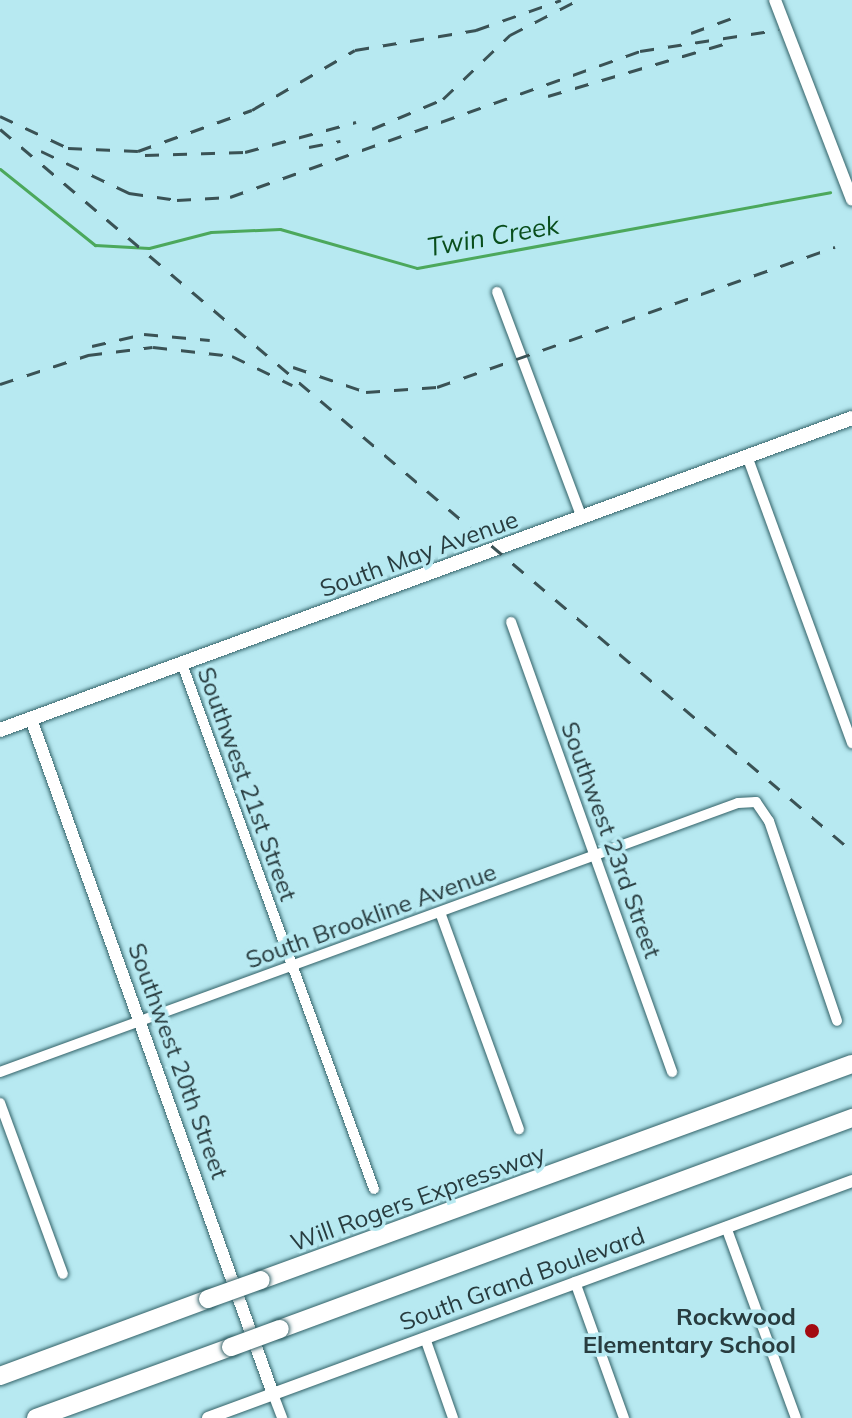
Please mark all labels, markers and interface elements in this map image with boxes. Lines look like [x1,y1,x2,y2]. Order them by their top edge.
water label: Twin Creek [425,209,561,263]
street label: South May Avenue [316,505,522,603]
street label: Southwest 21st Street [191,663,303,905]
street label: Southwest 23rd Street [555,718,667,962]
street label: South Brookline Avenue [242,857,500,975]
street label: Southwest 20th Street [122,939,234,1183]
street label: Will Rogers Expressway [287,1139,549,1257]
street label: South Grand Boulevard [395,1221,649,1337]
place label: Rockwood Elementary School [583,1303,796,1359]
marker: Rockwood Elementary School [803,1322,821,1340]

